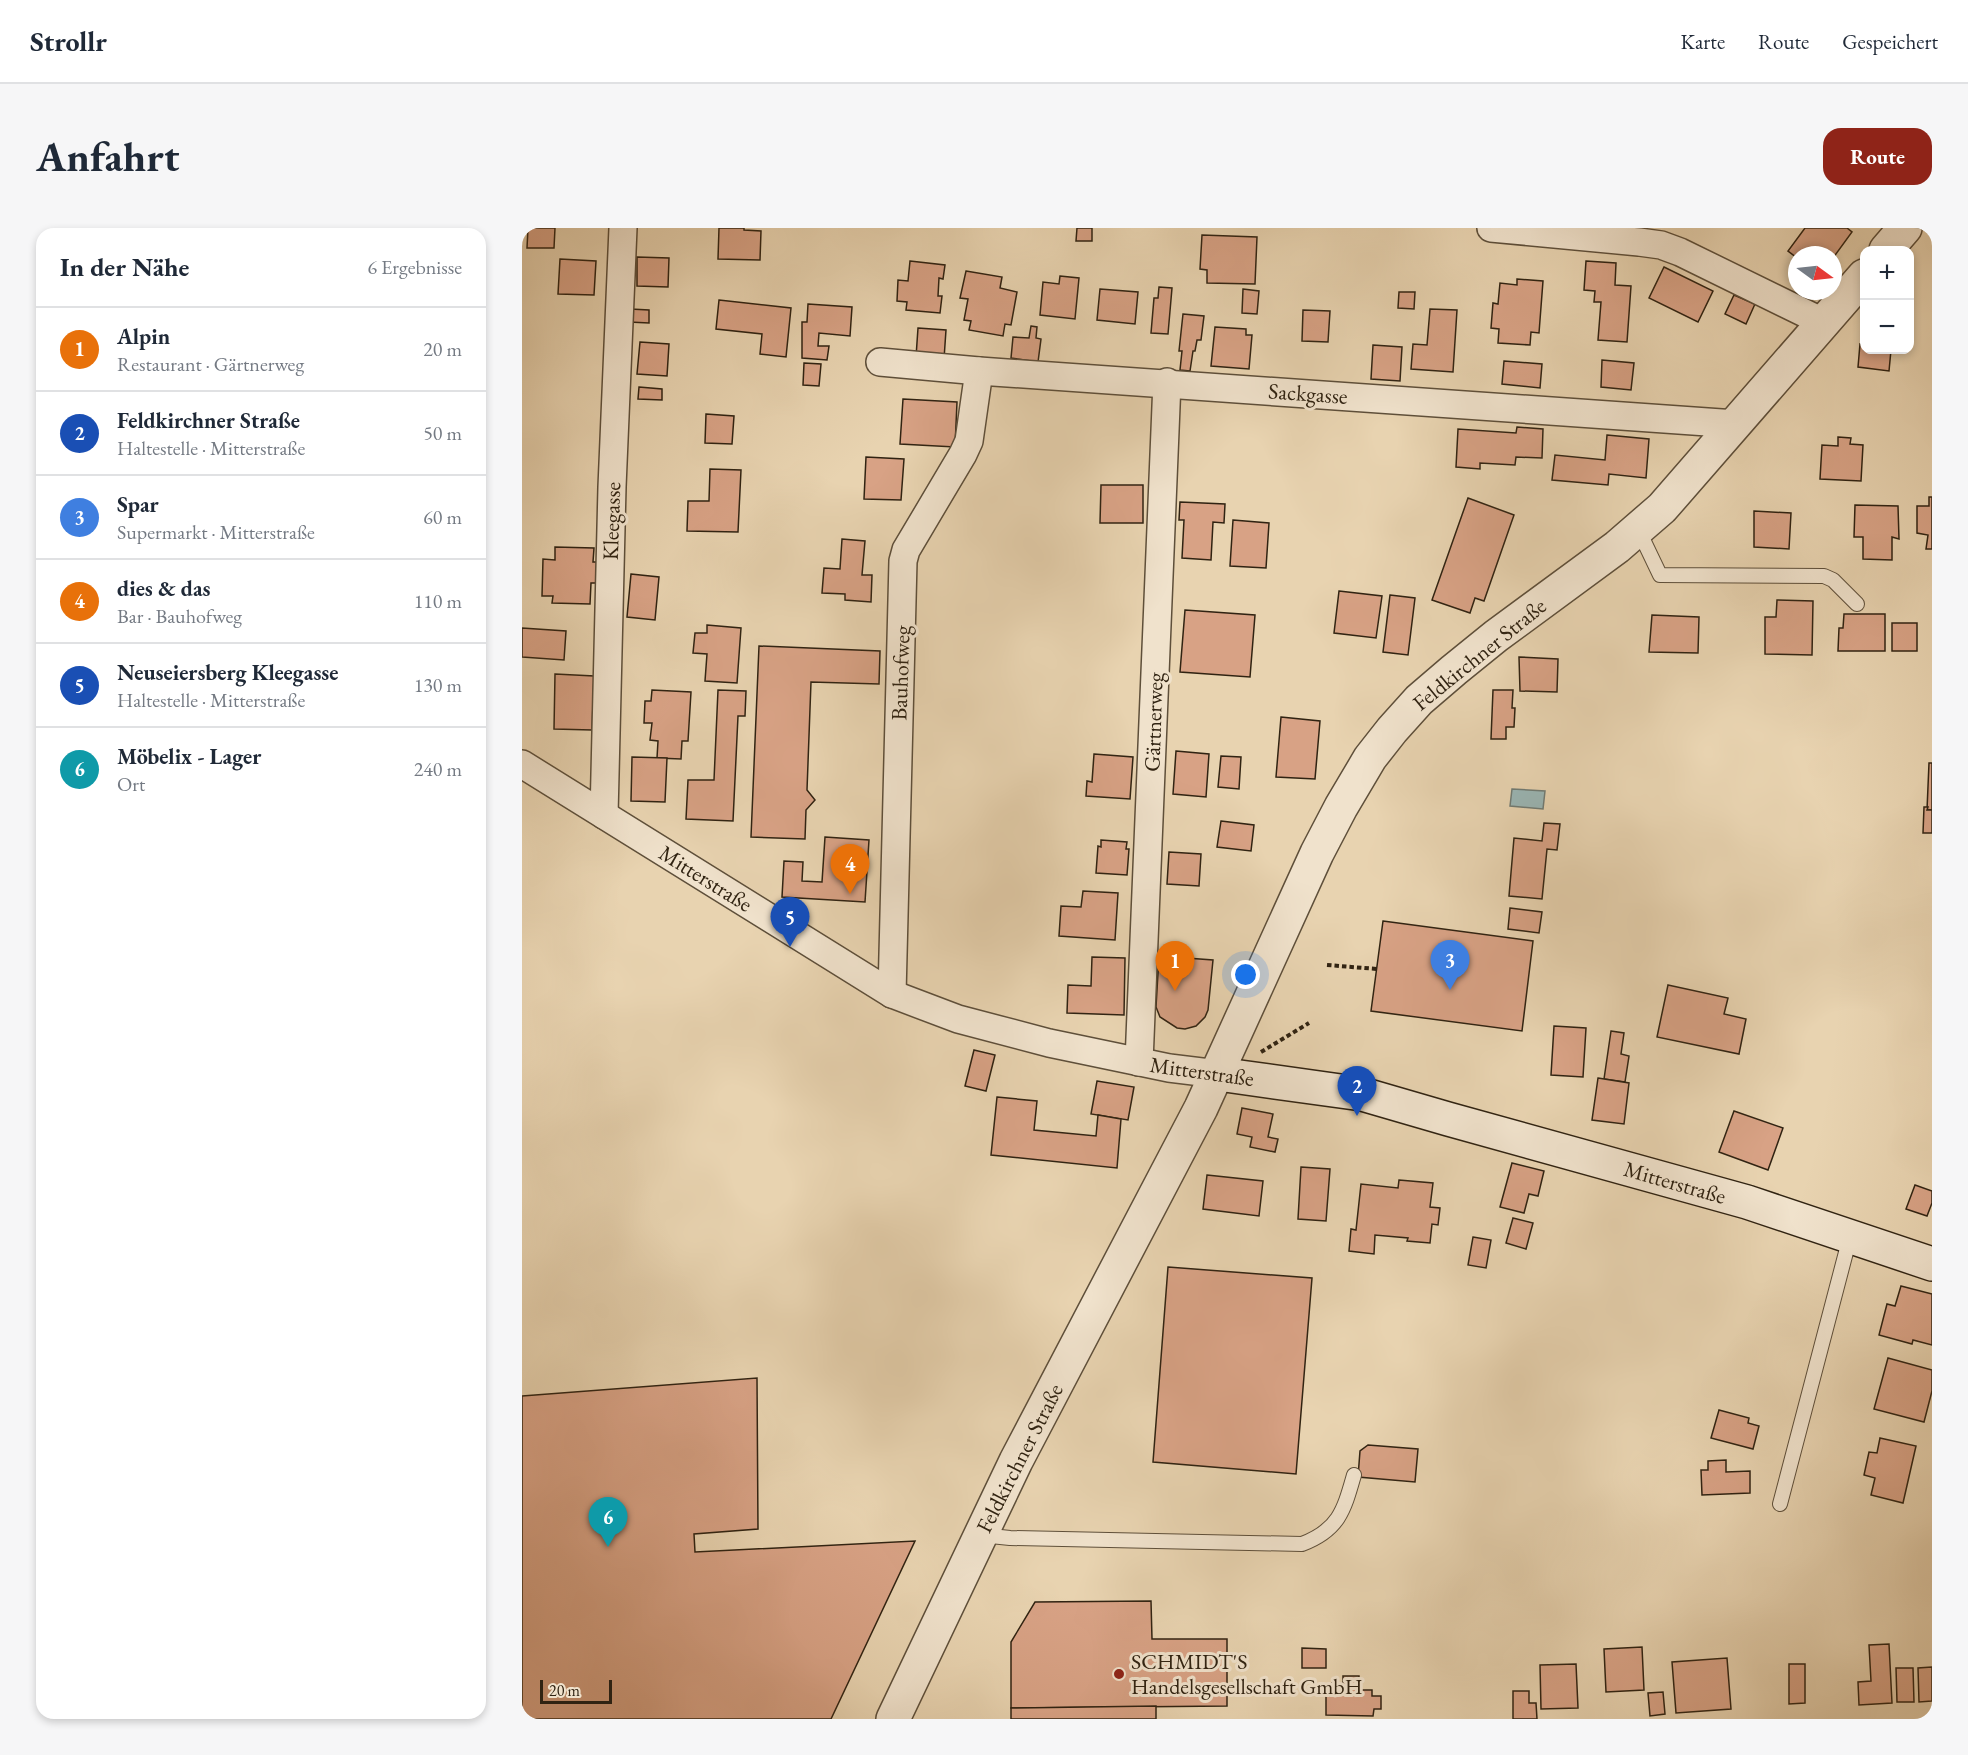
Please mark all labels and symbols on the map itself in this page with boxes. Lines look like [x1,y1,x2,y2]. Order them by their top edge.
north arrow [1788,246,1842,300]
street label: Sackgasse [1267,376,1349,411]
street label: Kleegasse [596,481,627,561]
street label: Feldkirchner Straße [1407,591,1552,717]
street label: Bauhofweg [884,625,917,721]
street label: Gärtnerweg [1137,671,1170,772]
street label: Mitterstraße [654,838,758,919]
pin: 4 [830,844,870,894]
pin: 5 [770,898,810,947]
pin: 3 [1430,940,1470,990]
pin: 1 [1156,942,1194,991]
your location [1231,960,1260,989]
street label: Mitterstraße [1148,1050,1256,1093]
pin: 2 [1338,1066,1376,1116]
street label: Mitterstraße [1621,1154,1730,1211]
street label: Feldkirchner Straße [969,1378,1070,1538]
pin: 6 [588,1498,628,1547]
place label: SCHMIDT'S Handelsgesellschaft GmbH [1131,1647,1363,1701]
marker: SCHMIDT'S Handelsgesellschaft GmbH [1112,1667,1126,1681]
scale bar [540,1677,612,1704]

